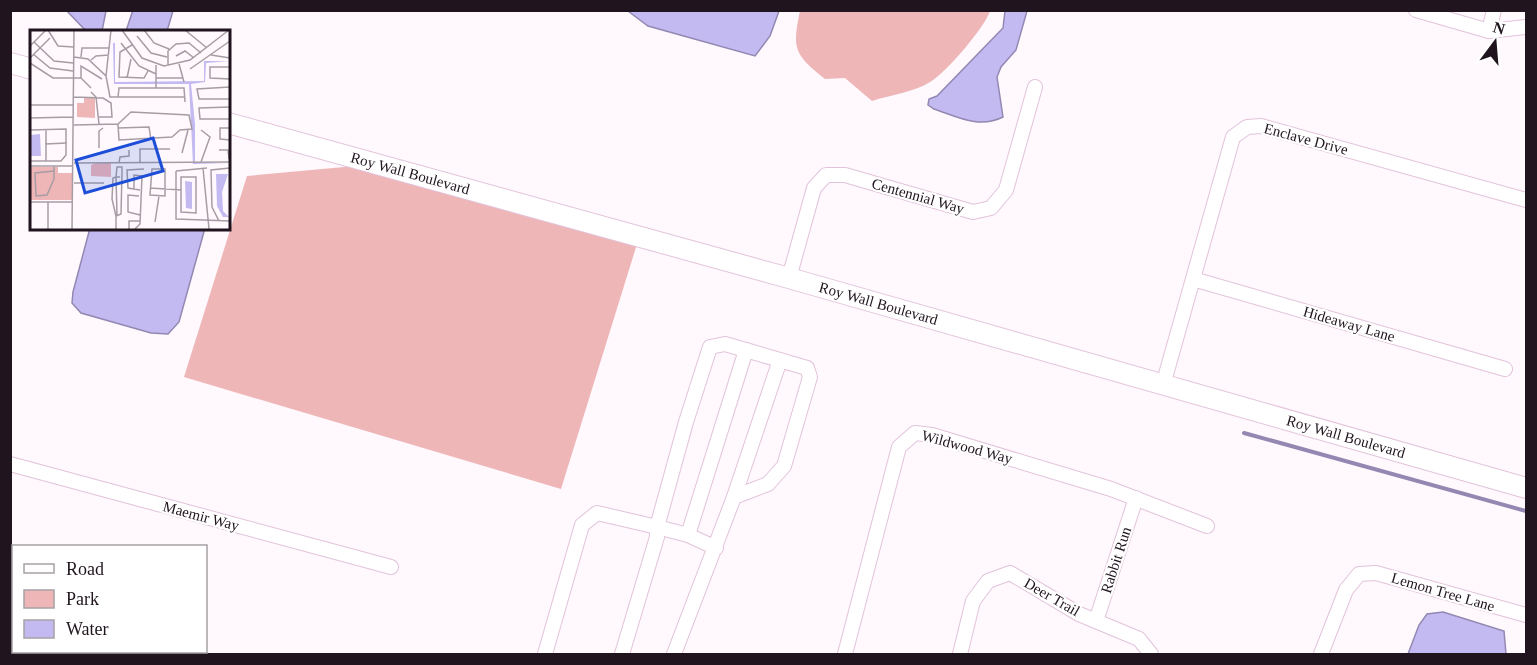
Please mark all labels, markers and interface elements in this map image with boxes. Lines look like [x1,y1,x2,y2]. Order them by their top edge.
north arrow [1465,12,1525,72]
text: N [1491,18,1507,38]
inset map [30,30,230,230]
street label: Enclave Drive [1262,120,1350,158]
street label: Roy Wall Boulevard [349,149,472,198]
street label: Centennial Way [870,175,967,217]
street label: Roy Wall Boulevard [817,279,940,328]
street label: Hideaway Lane [1301,303,1397,345]
street label: Roy Wall Boulevard [1285,412,1408,461]
street label: Wildwood Way [920,427,1015,467]
street label: Maemir Way [161,498,241,534]
street label: Rabbit Run [1098,524,1134,595]
legend [12,545,207,653]
text: Road [66,559,104,579]
street label: Lemon Tree Lane [1390,570,1497,614]
street label: Deer Trail [1021,575,1083,619]
text: Park [66,589,99,609]
text: Water [66,619,109,639]

